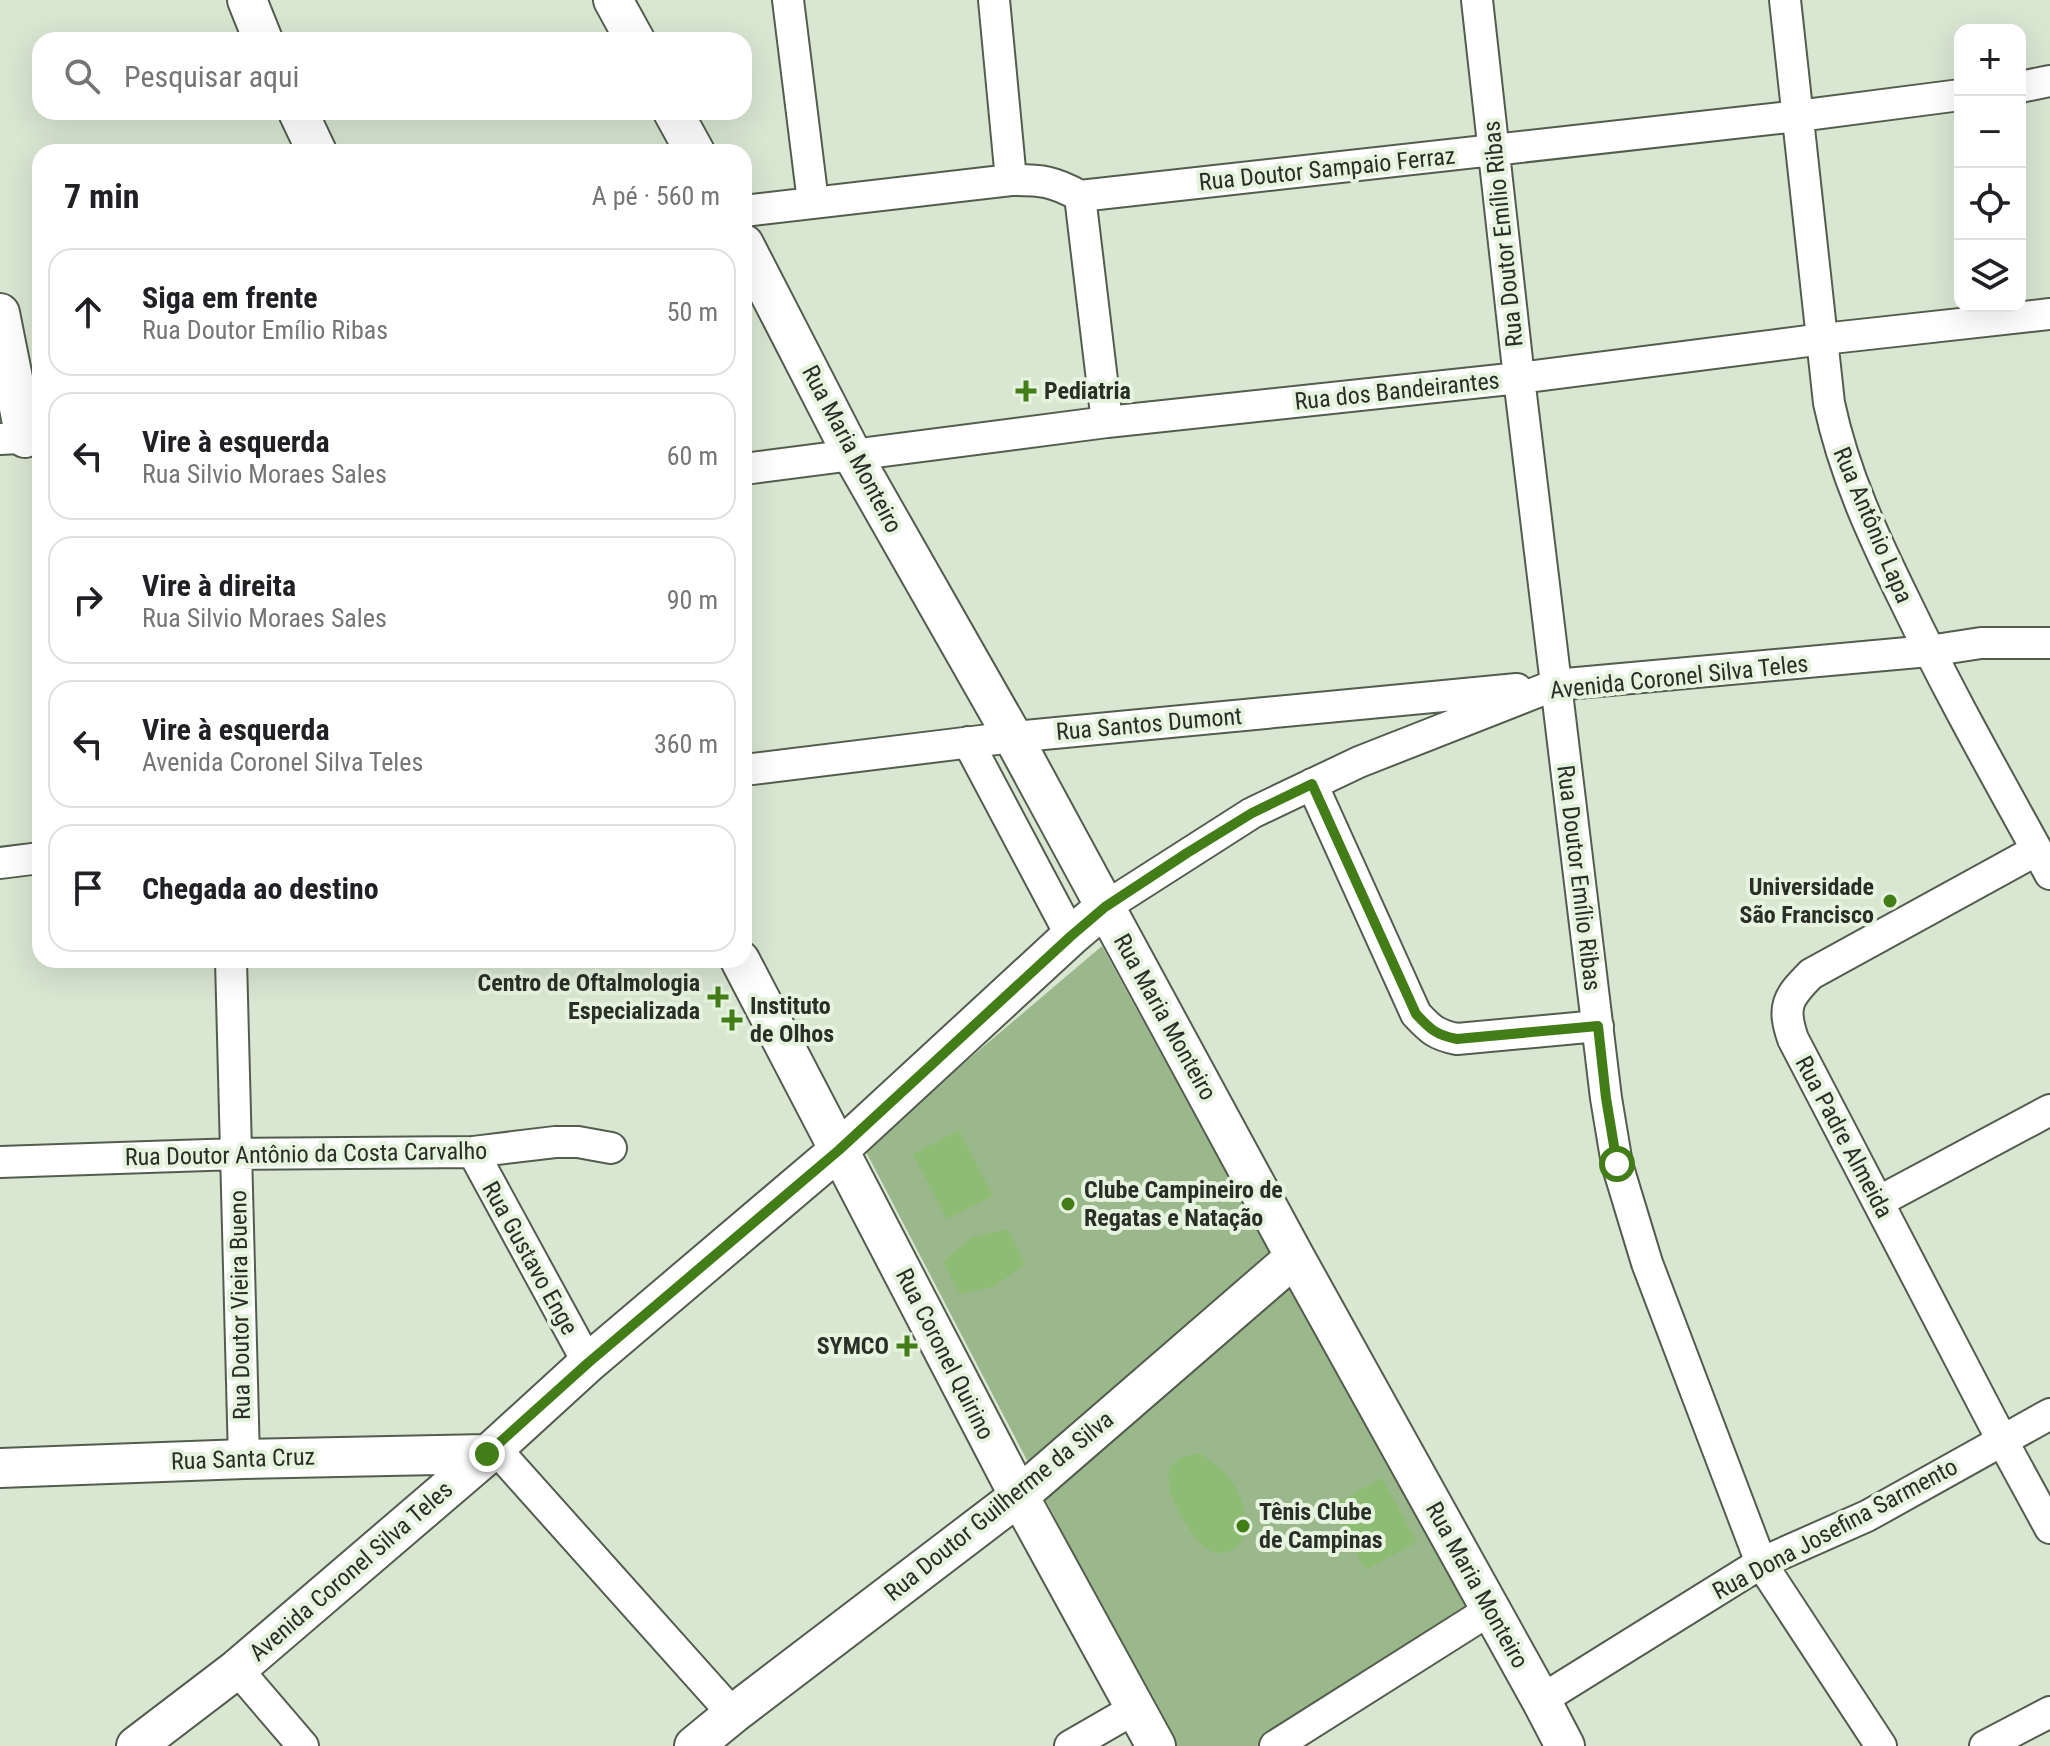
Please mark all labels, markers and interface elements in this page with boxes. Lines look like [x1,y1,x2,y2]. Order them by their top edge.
map controls [1954,24,2026,312]
button: + [1954,24,2026,96]
search box [32,32,752,120]
icon: search [60,54,104,98]
text: Pesquisar aqui [124,59,299,94]
button: − [1954,96,2026,168]
street label: Rua Doutor Emílio Ribas [1477,120,1529,348]
street label: Rua Doutor Sampaio Ferraz [1197,142,1457,196]
button: locate [1954,168,2026,240]
text: 7 min [64,176,140,216]
text: A pé · 560 m [592,181,720,211]
button: layers [1954,240,2026,312]
text: Siga em frente [142,280,318,315]
icon: ahead [66,290,110,334]
text: 50 m [667,297,718,327]
text: Rua Doutor Emílio Ribas [142,315,388,345]
street label: Rua Maria Monteiro [796,360,908,538]
street label: Rua dos Bandeirantes [1293,366,1501,416]
place label: Pediatria [1044,377,1131,405]
marker: Pediatria [1015,380,1037,402]
text: Vire à esquerda [142,424,330,459]
icon: left [66,434,110,478]
text: 60 m [667,441,718,471]
street label: Rua Antônio Lapa [1828,443,1918,607]
text: Rua Silvio Moraes Sales [142,459,387,489]
text: Vire à direita [142,568,296,603]
icon: right [66,578,110,622]
text: 90 m [667,585,718,615]
text: Rua Silvio Moraes Sales [142,603,387,633]
street label: Avenida Coronel Silva Teles [1548,650,1810,704]
street label: Rua Santos Dumont [1055,702,1243,746]
text: Vire à esquerda [142,712,330,747]
icon: left [66,722,110,766]
text: 360 m [654,729,718,759]
text: Avenida Coronel Silva Teles [142,747,423,777]
street label: Rua Doutor Emílio Ribas [1551,764,1607,992]
icon: arrive [66,866,110,910]
text: Chegada ao destino [142,871,379,906]
place label: Universidade São Francisco [1739,873,1874,929]
marker: Universidade São Francisco [1881,892,1899,910]
street label: Rua Maria Monteiro [1108,929,1222,1105]
place label: Centro de Oftalmologia Especializada [478,969,700,1025]
marker: Centro de Oftalmologia Especializada [707,986,729,1008]
place label: Instituto de Olhos [750,992,834,1048]
marker: Instituto de Olhos [721,1009,743,1031]
street label: Rua Padre Almeida [1790,1051,1898,1223]
street label: Rua Doutor Antônio da Costa Carvalho [125,1137,487,1171]
route start [1599,1146,1635,1182]
place label: Clube Campineiro de Regatas e Natação [1084,1176,1283,1232]
street label: Rua Gustavo Enge [476,1177,584,1339]
street label: Rua Doutor Vieira Bueno [224,1190,256,1420]
marker: Clube Campineiro de Regatas e Natação [1059,1195,1077,1213]
street label: Rua Coronel Quirino [890,1264,1000,1444]
place label: SYMCO [817,1332,889,1360]
marker: SYMCO [896,1335,918,1357]
street label: Rua Doutor Guilherme da Silva [879,1405,1119,1607]
route end [469,1436,505,1472]
street label: Rua Santa Cruz [171,1442,315,1476]
street label: Rua Dona Josefina Sarmento [1708,1453,1962,1605]
street label: Avenida Coronel Silva Teles [244,1475,458,1667]
street label: Rua Maria Monteiro [1420,1497,1534,1673]
place label: Tênis Clube de Campinas [1259,1498,1383,1554]
marker: Tênis Clube de Campinas [1234,1517,1252,1535]

